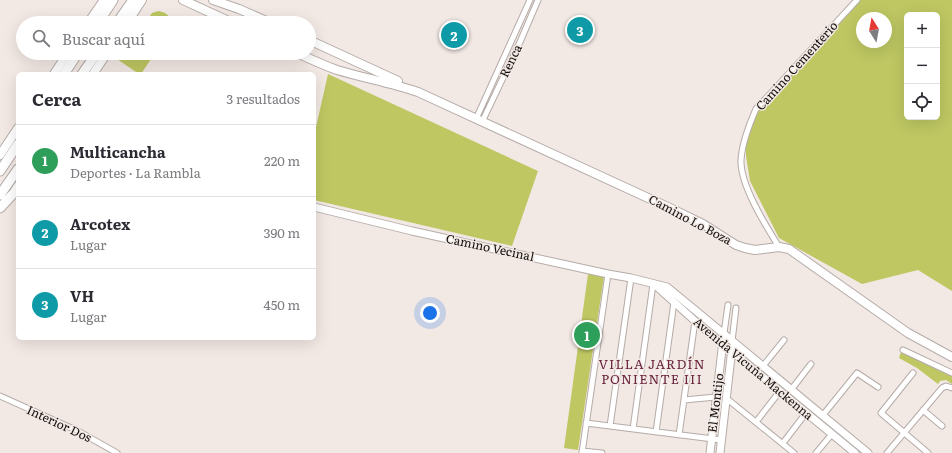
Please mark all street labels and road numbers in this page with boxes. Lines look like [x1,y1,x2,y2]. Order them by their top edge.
street label: Camino Cementerio [751,17,841,114]
street label: Renca [494,41,526,80]
street label: Camino Lo Boza [646,190,736,249]
street label: Camino Vecinal [444,229,536,265]
street label: Avenida Vicuña Mackenna [690,313,818,424]
street label: El Montijo [702,372,728,434]
street label: Interior Dos [24,400,95,446]

